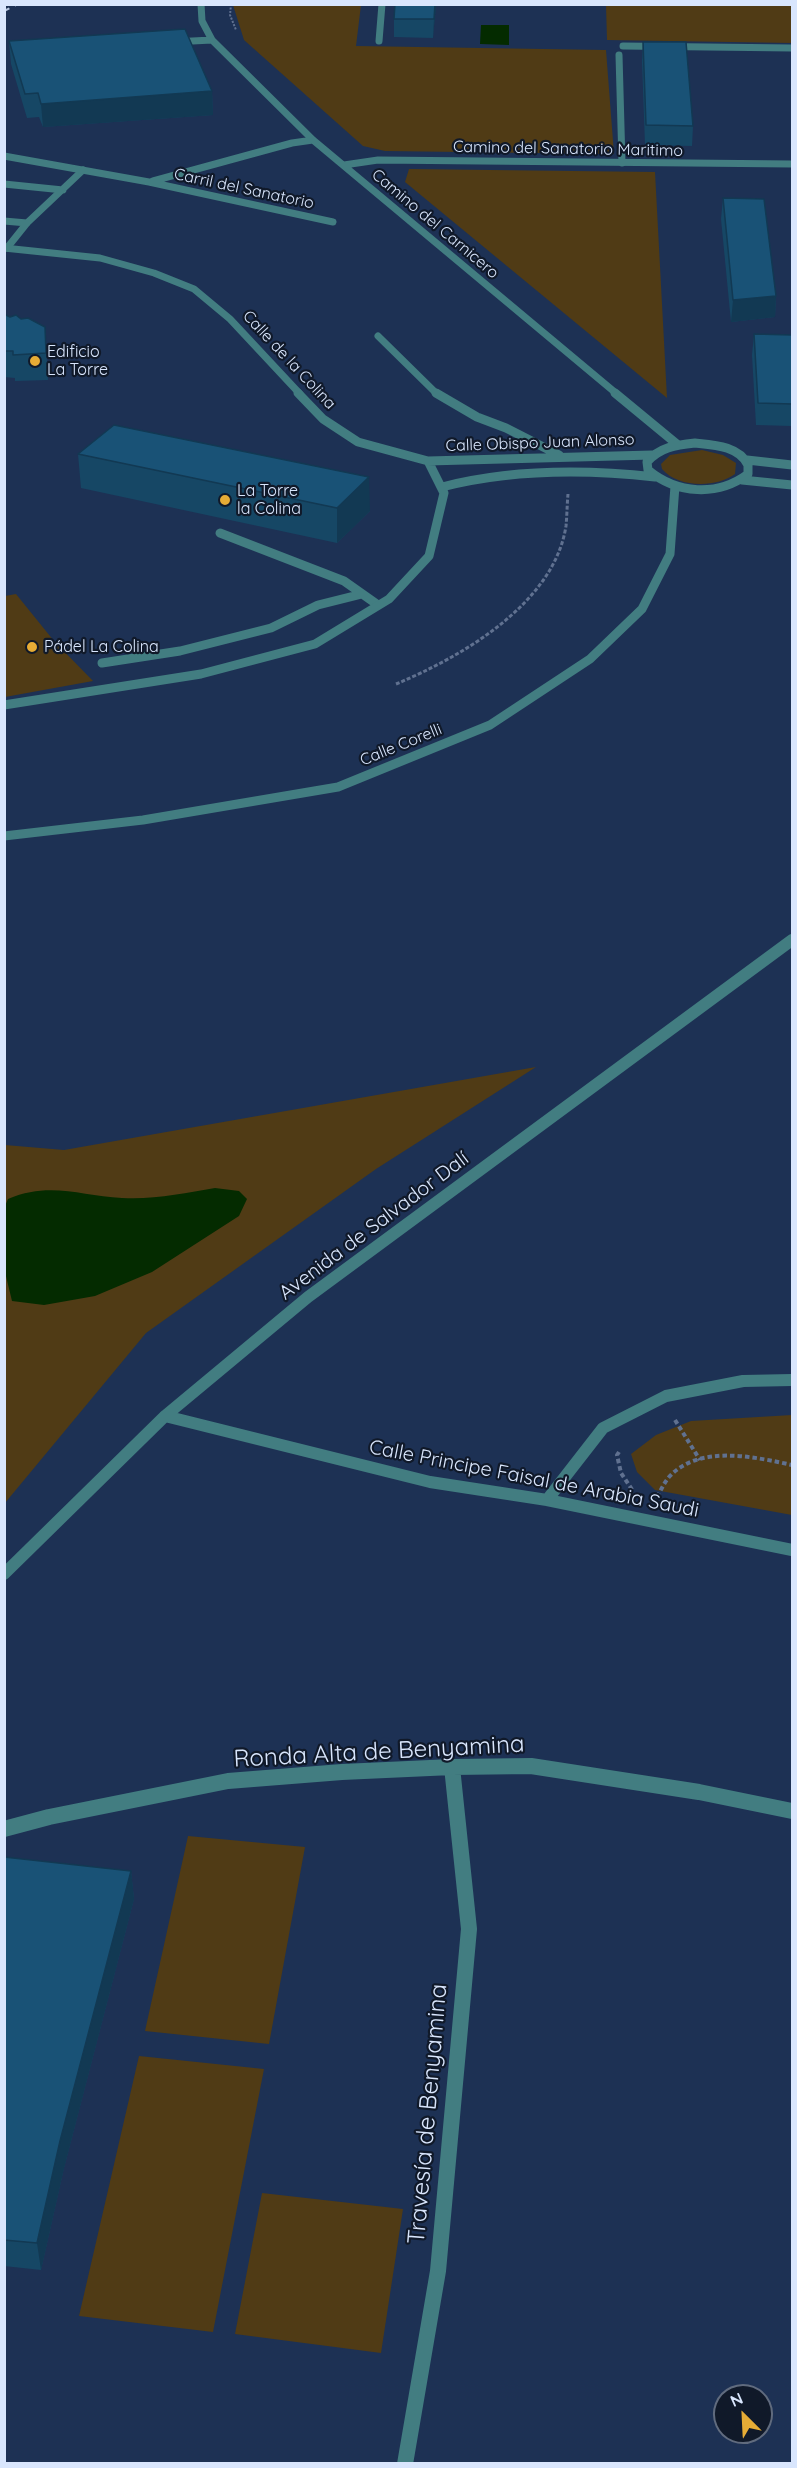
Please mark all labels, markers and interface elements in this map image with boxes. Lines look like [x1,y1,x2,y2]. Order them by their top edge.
street label: Camino del Sanatorio Maritimo [453,137,683,161]
street label: Carril del Sanatorio [172,165,316,213]
street label: Camino del Carnicero [368,165,502,283]
street label: Calle de la Colina [238,307,340,413]
place label: Edificio La Torre [47,342,108,380]
marker: Edificio La Torre [28,354,42,368]
street label: Calle Obispo Juan Alonso [445,430,635,456]
place label: La Torre la Colina [237,481,301,519]
marker: La Torre la Colina [218,493,232,507]
place label: Pádel La Colina [44,637,159,657]
marker: Pádel La Colina [25,640,39,654]
street label: Calle Corelli [357,720,445,770]
street label: Avenida de Salvador Dalí [274,1147,474,1305]
street label: Calle Principe Faisal de Arabia Saudi [367,1435,701,1523]
street label: Ronda Alta de Benyamina [233,1730,525,1774]
street label: Travesía de Benyamina [402,1983,454,2245]
north arrow [713,2384,773,2444]
text: N [727,2388,746,2411]

